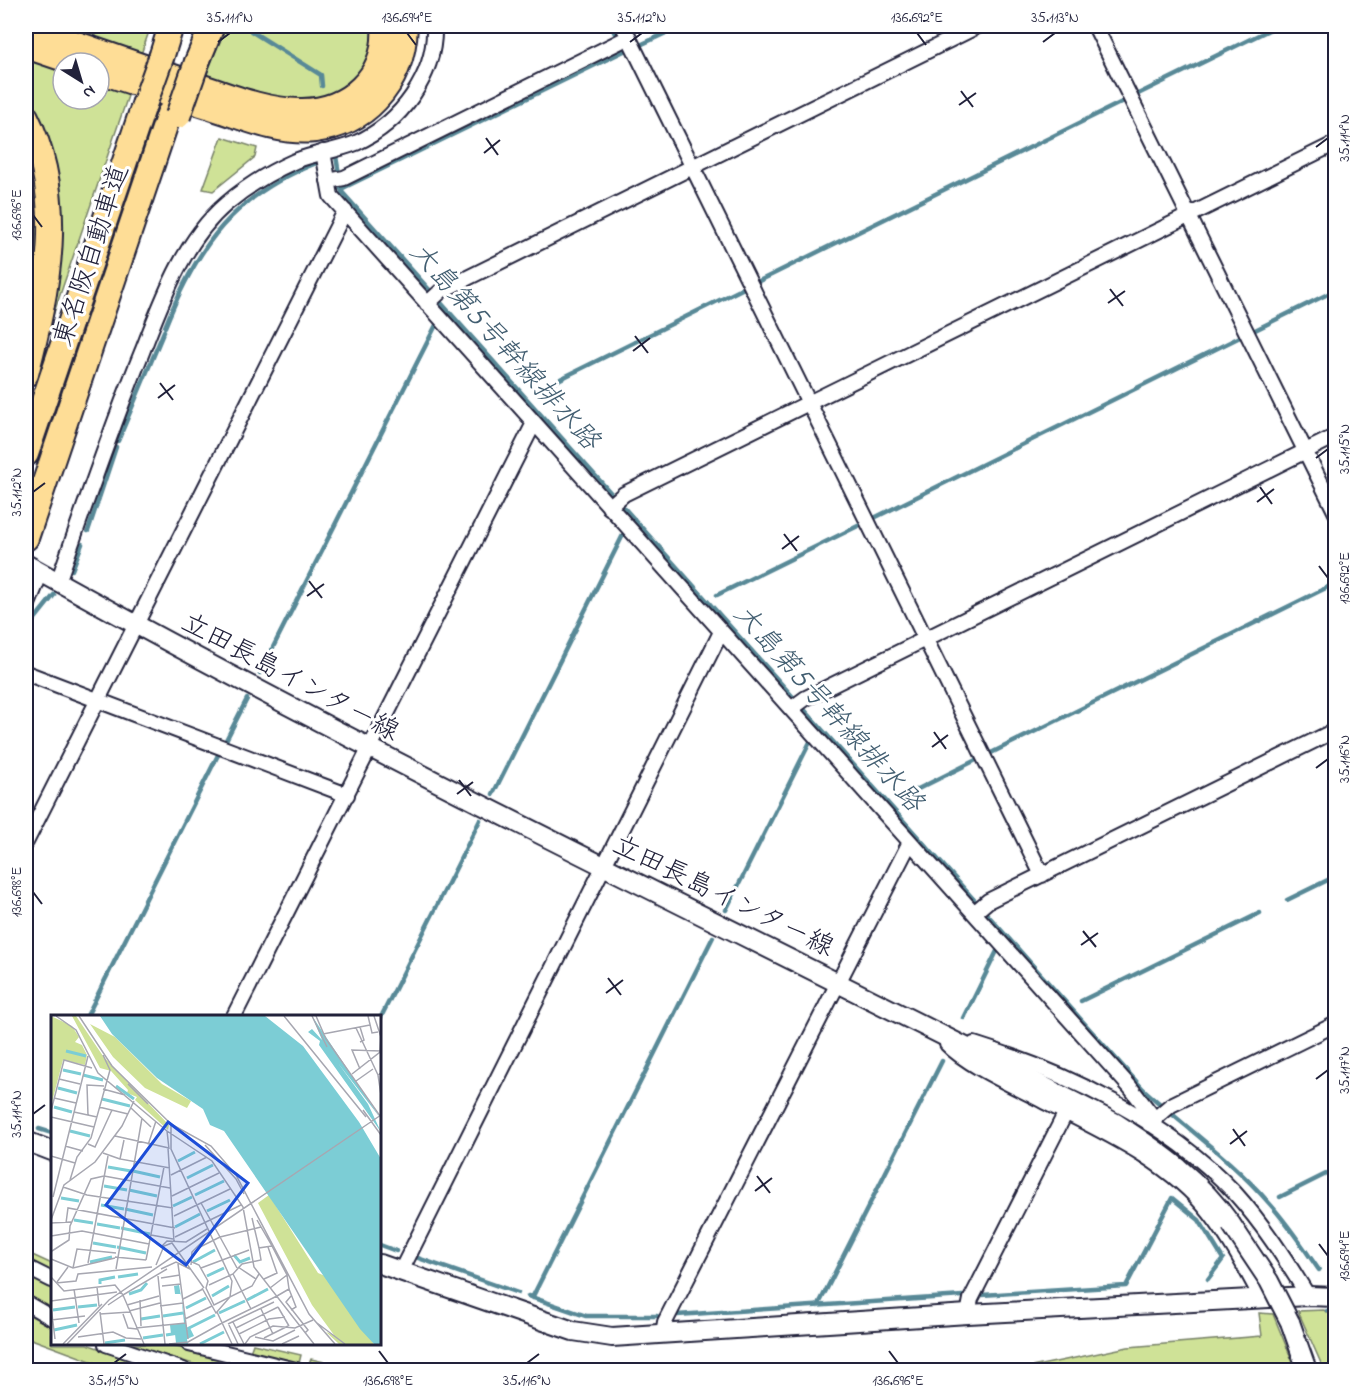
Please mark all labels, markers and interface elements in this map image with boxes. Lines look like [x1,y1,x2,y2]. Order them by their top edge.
text: 35.111°N [207,7,253,29]
text: 136.694°E [381,7,433,29]
text: 35.112°N [618,7,666,29]
text: 136.692°E [891,7,943,29]
text: 35.113°N [1031,7,1079,29]
north arrow [51,51,111,111]
text: N [77,79,100,104]
text: 35.114°N [1334,114,1356,162]
street label: 東名阪自動車道 [45,160,140,352]
text: 136.696°E [6,189,28,241]
water label: 大島第5号幹線排水路 [398,234,610,462]
text: 35.115°N [1334,424,1356,474]
text: 35.112°N [6,468,28,516]
text: 136.692°E [1334,552,1356,604]
water label: 大島第5号幹線排水路 [722,596,934,824]
street label: 立田長島インター線 [174,604,406,752]
text: 35.116°N [1334,735,1356,783]
street label: 立田長島インター線 [606,827,840,968]
text: 136.698°E [6,867,28,917]
inset map [51,1015,381,1345]
text: 35.117°N [1334,1046,1356,1094]
text: 35.114°N [6,1090,28,1138]
text: 136.694°E [1334,1230,1356,1282]
text: 35.115°N [89,1370,139,1392]
text: 136.698°E [363,1370,413,1392]
text: 35.116°N [503,1370,551,1392]
text: 136.696°E [872,1370,924,1392]

